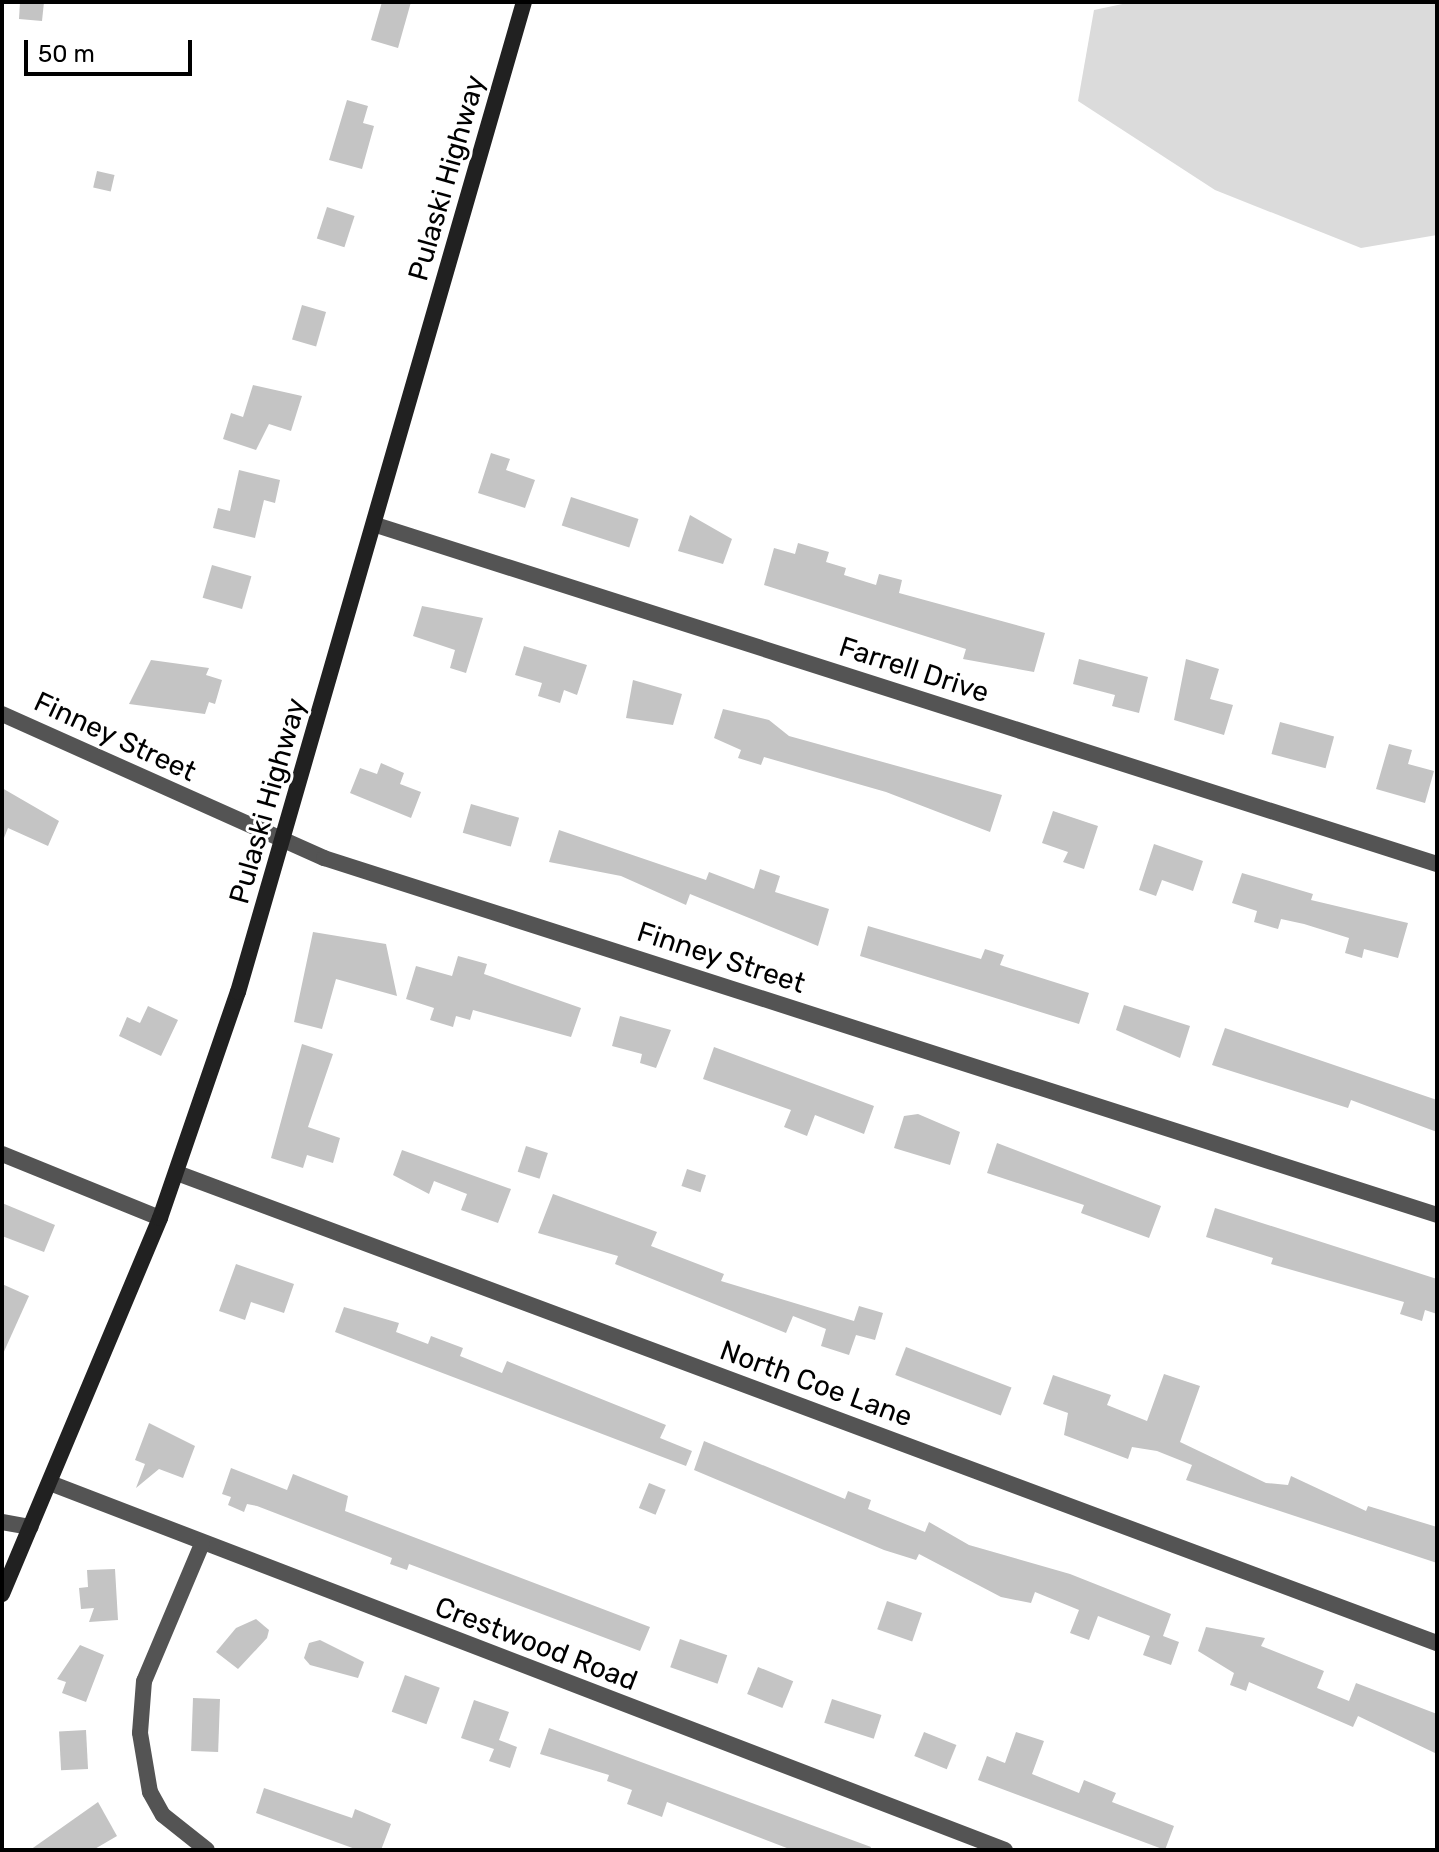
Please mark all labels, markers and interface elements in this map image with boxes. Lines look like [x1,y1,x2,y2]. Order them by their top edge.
scale bar [28,24,196,74]
text: 50 m [38,40,95,68]
street label: Pulaski Highway [402,71,492,285]
street label: Farrell Drive [835,630,993,710]
street label: Finney Street [28,685,202,789]
street label: Pulaski Highway [223,694,313,908]
street label: Finney Street [632,915,810,1001]
street label: North Coe Lane [715,1334,917,1434]
street label: Crestwood Road [430,1590,642,1698]

